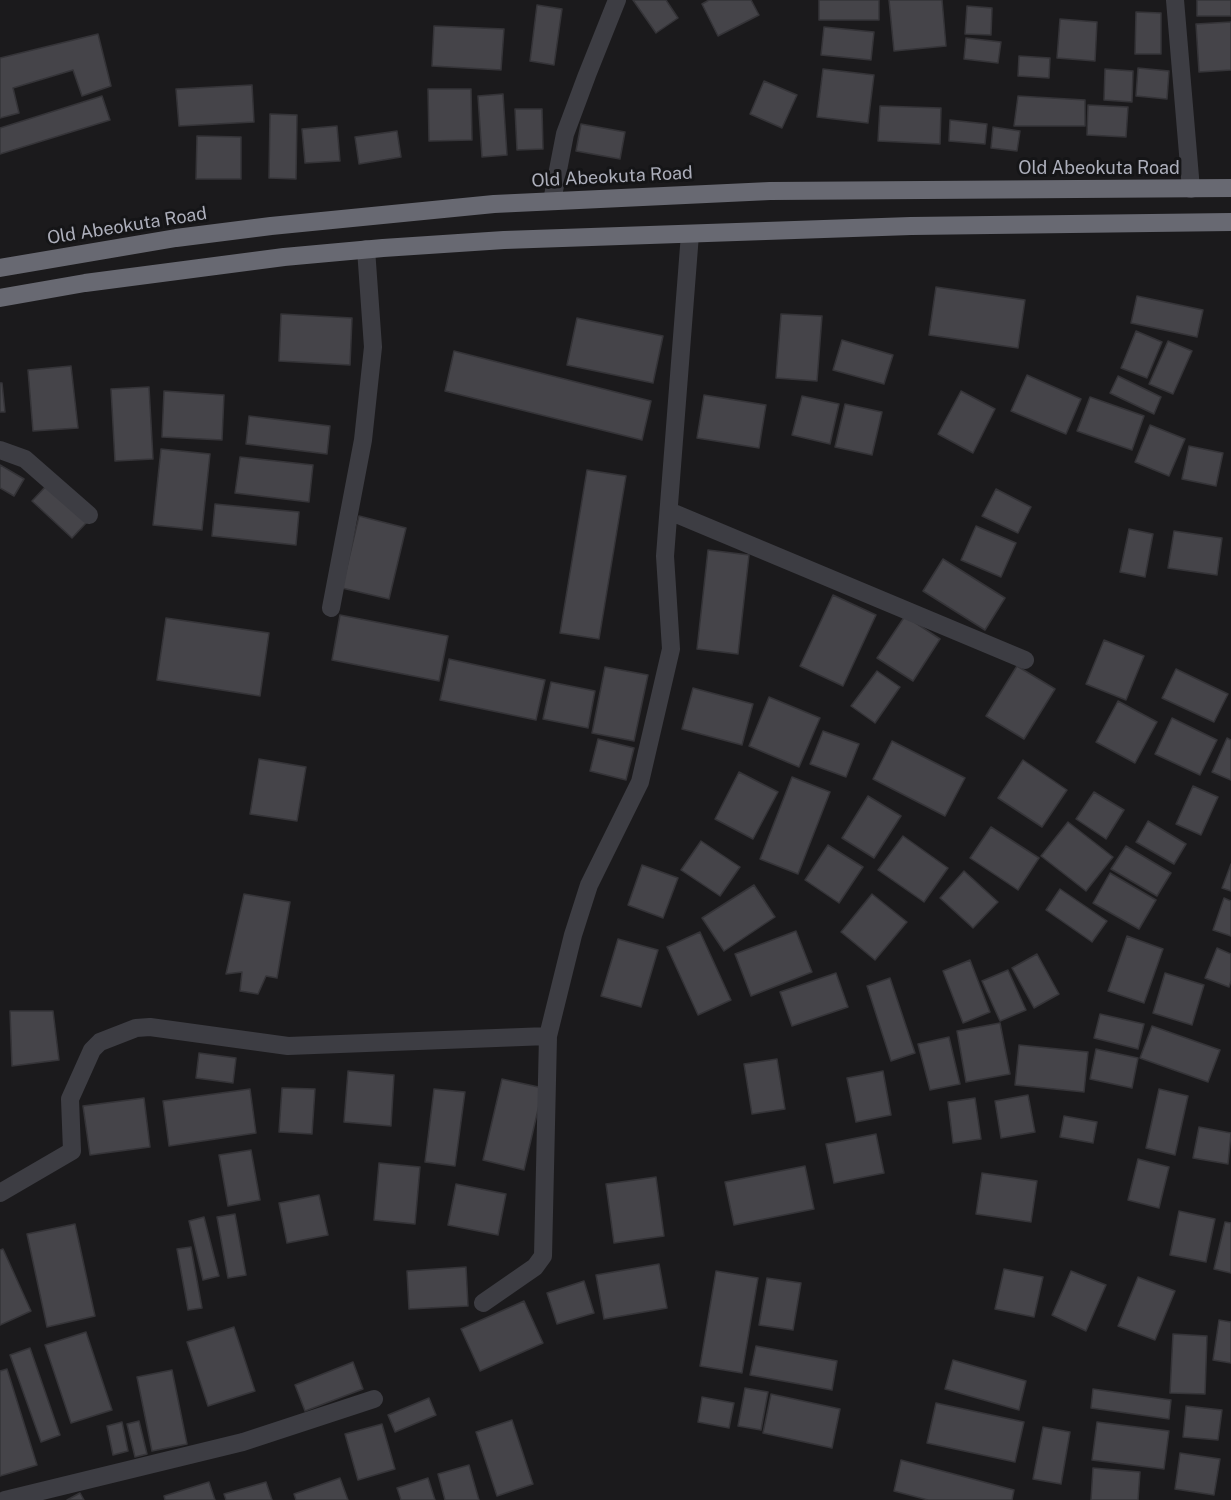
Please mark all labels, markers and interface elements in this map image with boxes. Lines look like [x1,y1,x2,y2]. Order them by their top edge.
street label: Old Abeokuta Road [1018,157,1180,179]
street label: Old Abeokuta Road [531,162,693,192]
street label: Old Abeokuta Road [46,203,208,249]

